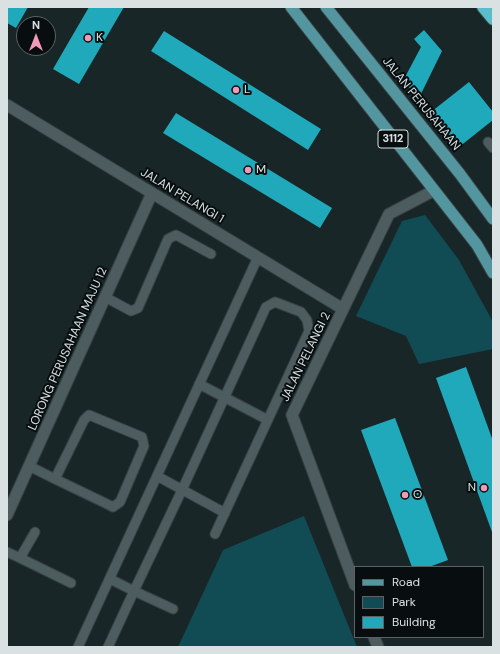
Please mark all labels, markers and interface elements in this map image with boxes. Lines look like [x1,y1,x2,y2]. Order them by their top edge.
north arrow [16,16,56,56]
text: N [32,18,40,32]
place label: K [96,31,103,45]
marker: K [83,33,93,43]
street label: JALAN PERUSAHAAN [379,55,463,153]
place label: L [244,83,250,97]
marker: L [231,85,241,95]
road number: 3112 [378,130,408,148]
place label: M [256,163,266,177]
street label: JALAN PELANGI 1 [138,165,226,227]
marker: M [243,165,253,175]
street label: LORONG PERUSAHAAN MAJU 12 [25,265,111,433]
street label: JALAN PELANGI 2 [278,310,334,404]
place label: N [468,481,476,495]
marker: N [479,483,489,493]
place label: O [413,488,422,502]
marker: O [400,490,410,500]
legend [354,566,484,638]
text: Road [392,574,420,590]
text: Park [392,594,416,610]
text: Building [392,614,436,630]

